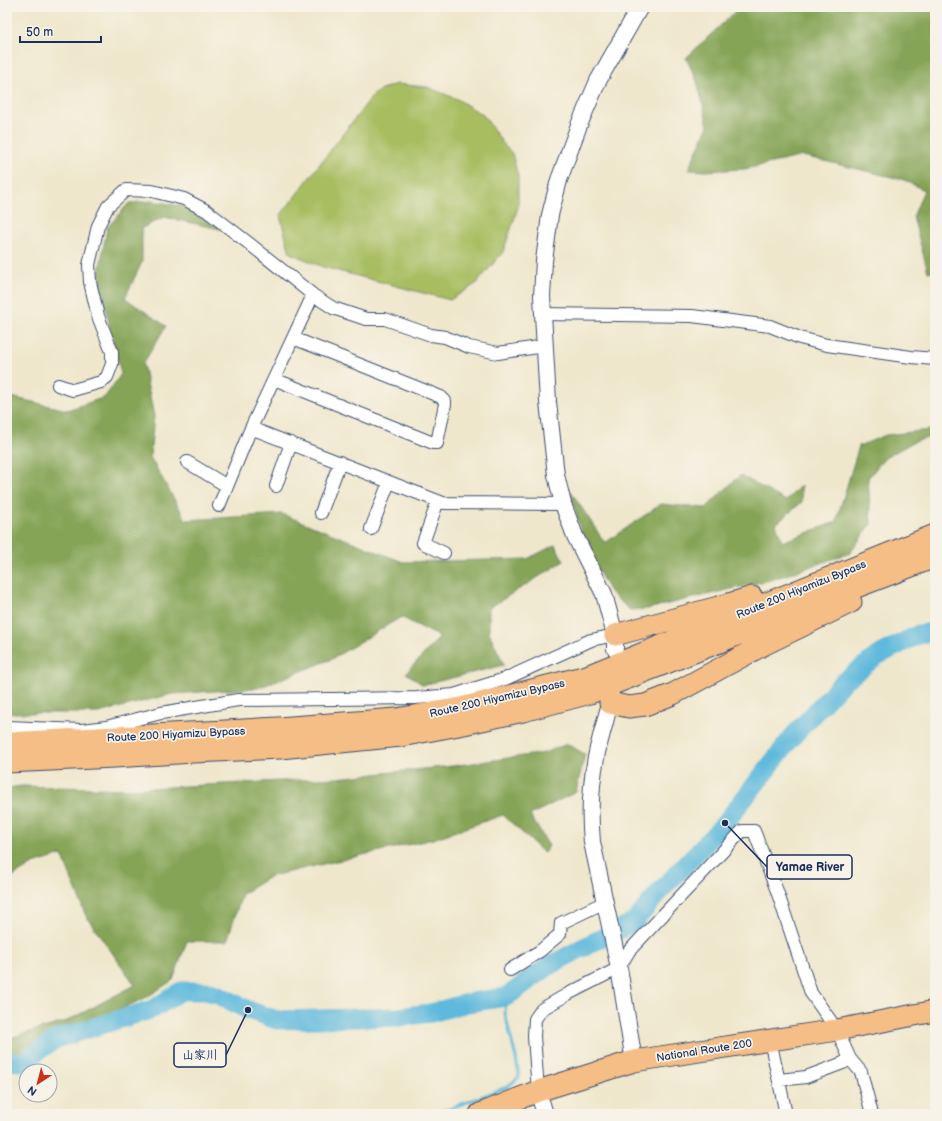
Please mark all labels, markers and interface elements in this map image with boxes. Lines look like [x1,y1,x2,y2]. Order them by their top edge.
scale bar [20,18,101,44]
text: 50 m [26,25,53,40]
street label: Route 200 Hiyamizu Bypass [735,557,868,621]
street label: Route 200 Hiyamizu Bypass [428,676,567,720]
street label: Route 200 Hiyamizu Bypass [106,724,246,745]
callout: Yamae River [767,855,852,879]
text: Yamae River [776,860,845,875]
street label: National Route 200 [655,1036,753,1064]
callout: 山家川 [174,1043,226,1067]
text: 山家川 [182,1048,218,1063]
north arrow [18,1063,58,1103]
text: N [25,1083,40,1098]

